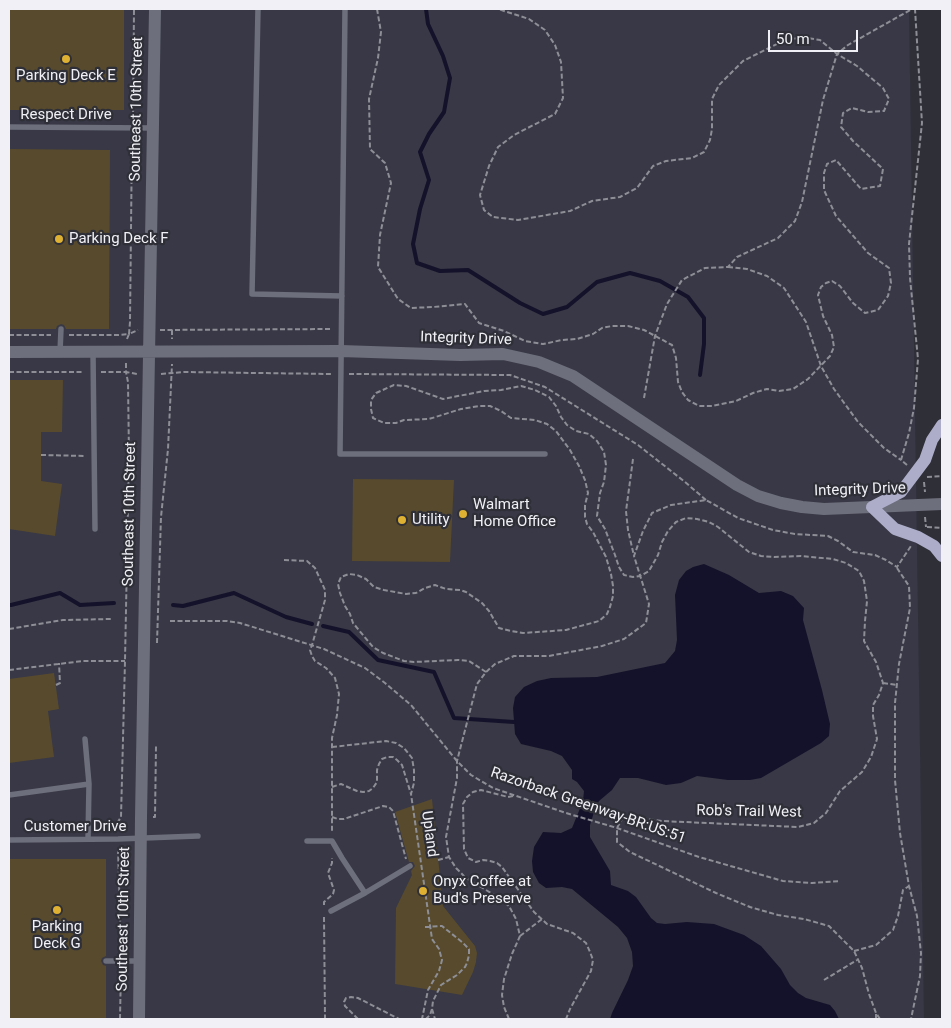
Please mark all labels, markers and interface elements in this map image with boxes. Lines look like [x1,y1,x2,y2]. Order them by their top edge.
scale bar [771,20,861,52]
text: 50 m [776,30,810,48]
street label: Southeast 10th Street [127,37,147,181]
marker: Parking Deck E [60,53,72,65]
place label: Parking Deck E [16,67,116,85]
street label: Respect Drive [20,106,112,124]
place label: Parking Deck F [69,230,169,248]
marker: Parking Deck F [53,233,65,245]
street label: Integrity Drive [420,328,512,350]
street label: Southeast 10th Street [120,442,140,586]
street label: Integrity Drive [814,479,906,501]
place label: Walmart Home Office [473,496,556,531]
marker: Walmart Home Office [457,508,469,520]
place label: Utility [412,511,450,529]
marker: Utility [396,514,408,526]
street label: Razorback Greenway-BR:US:51 [488,764,688,848]
street label: Rob's Trail West [696,802,802,822]
street label: Upland [417,810,441,858]
street label: Customer Drive [24,818,126,836]
street label: Southeast 10th Street [114,847,134,991]
place label: Onyx Coffee at Bud's Preserve [433,873,531,908]
marker: Onyx Coffee at Bud's Preserve [417,885,429,897]
marker: Parking Deck G [51,904,63,916]
place label: Parking Deck G [32,918,82,953]

